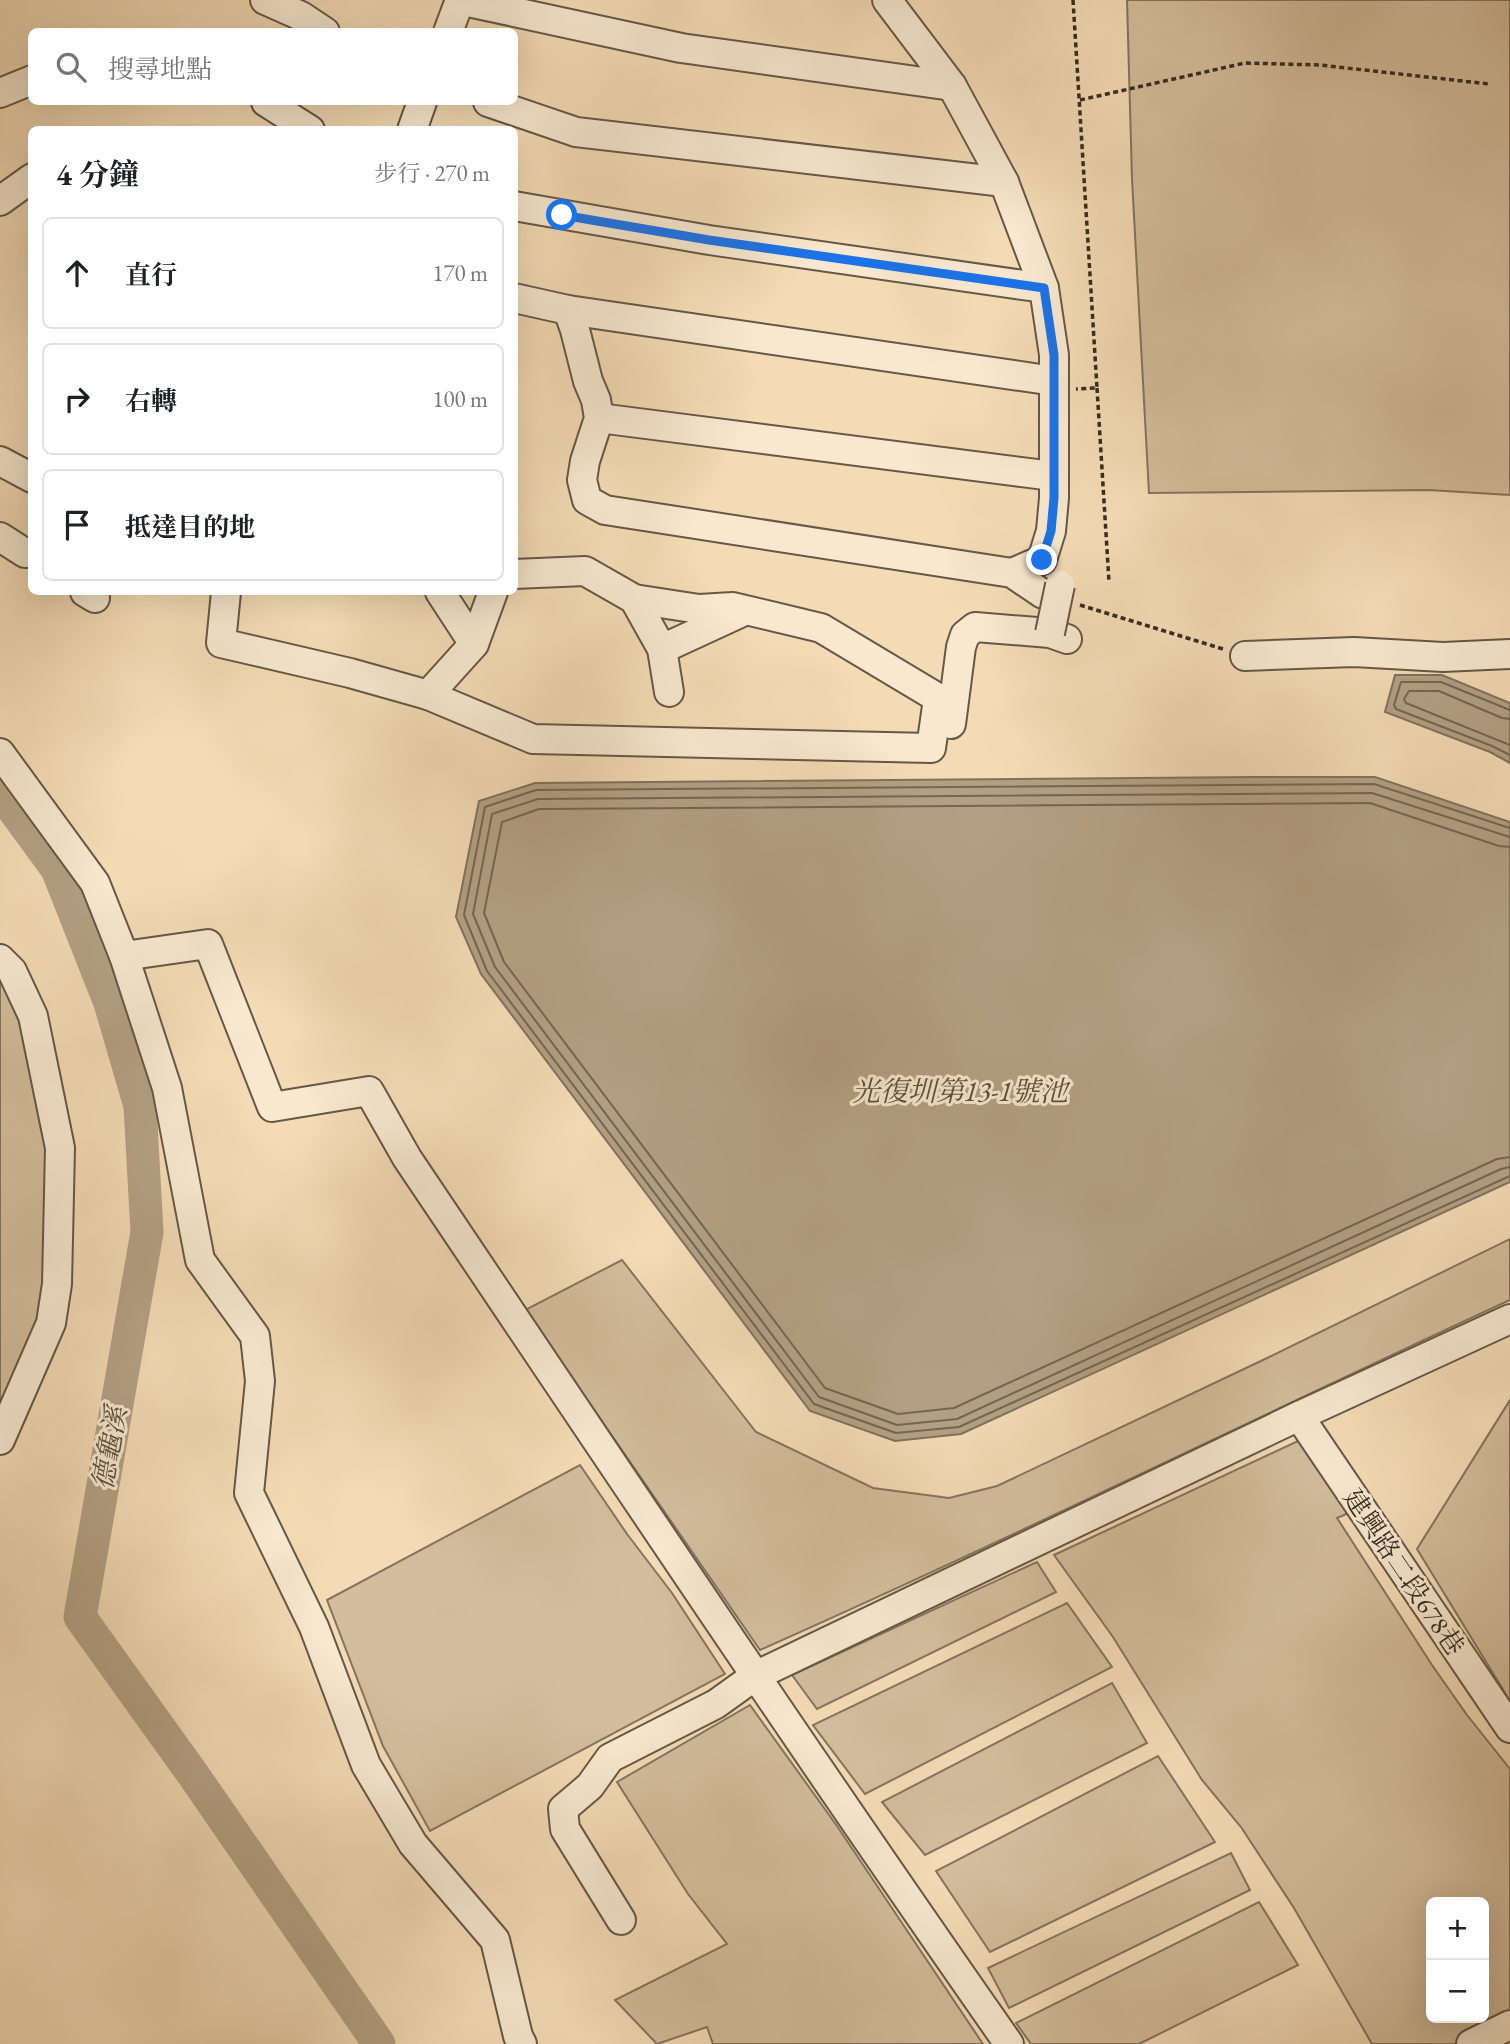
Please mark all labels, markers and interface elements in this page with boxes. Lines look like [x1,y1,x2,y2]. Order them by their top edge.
search box [28,28,518,105]
icon: search [52,48,90,86]
text: 搜尋地點 [108,52,212,86]
text: 4 分鐘 [56,155,139,194]
text: 步行 · 270 m [375,158,490,188]
route start [546,199,577,230]
icon: ahead [58,254,96,292]
text: 直行 [125,258,177,292]
text: 170 m [432,258,488,288]
icon: right [58,380,96,418]
text: 右轉 [125,384,177,418]
text: 100 m [432,384,488,414]
icon: arrive [58,506,96,544]
text: 抵達目的地 [125,510,255,544]
route end [1026,544,1057,575]
water label: 光復圳第13-1號池 [852,1073,1071,1109]
water label: 德龜溪 [84,1401,135,1492]
street label: 建興路二段678巷 [1336,1482,1472,1662]
map controls [1426,1897,1489,2023]
button: + [1426,1897,1489,1960]
button: − [1426,1960,1489,2023]

